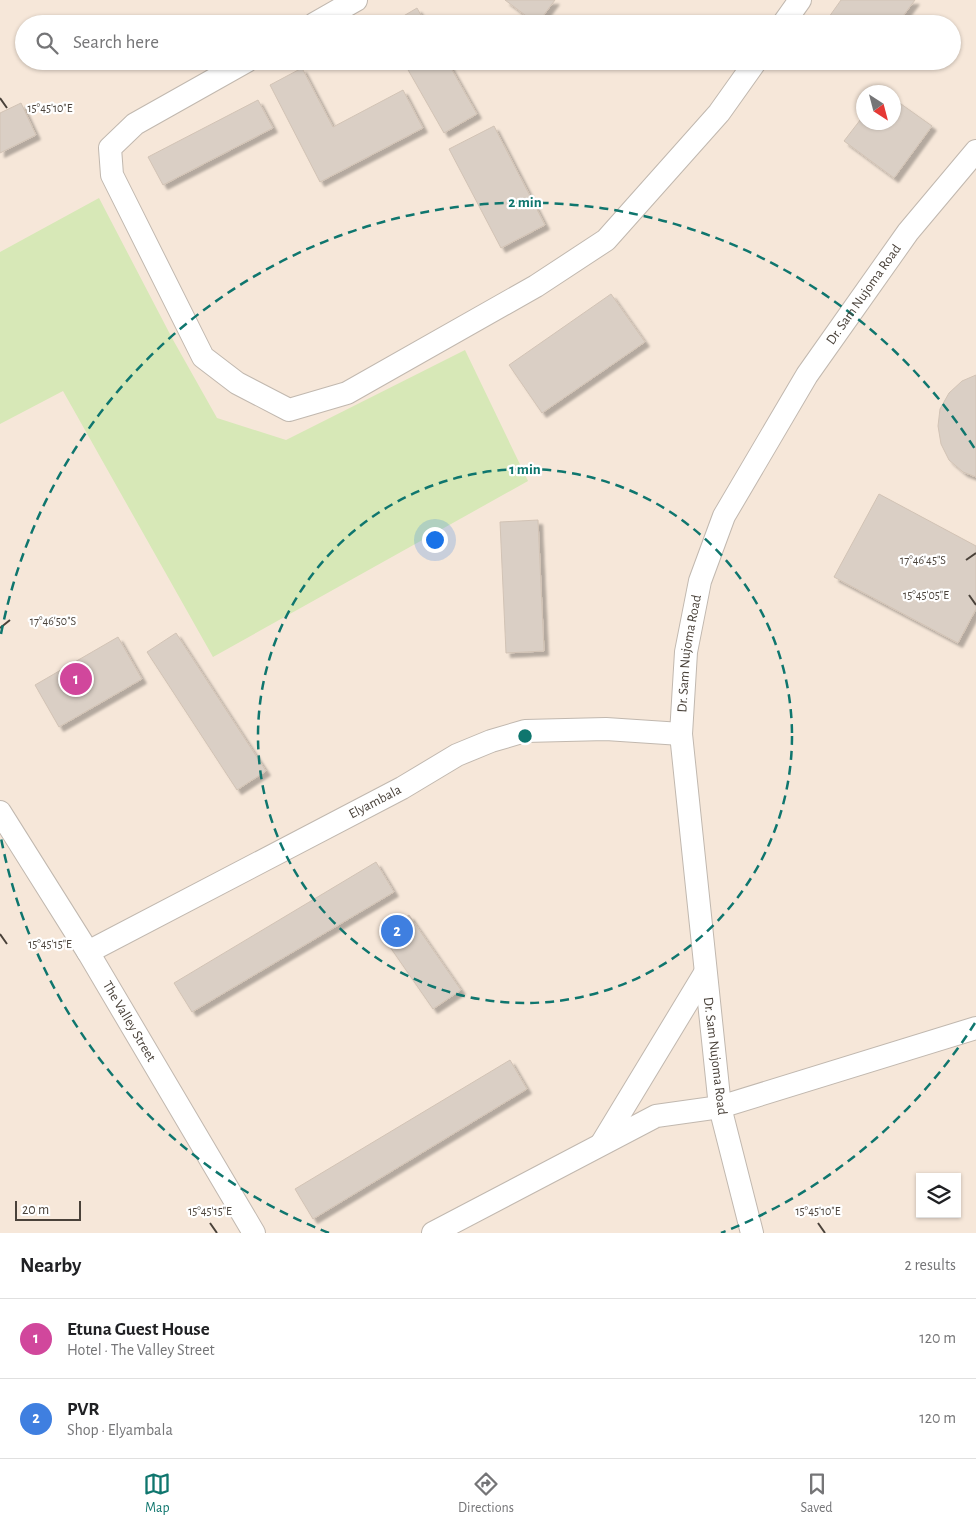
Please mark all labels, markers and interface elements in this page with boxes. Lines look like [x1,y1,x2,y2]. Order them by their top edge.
search box [15,15,961,70]
icon: search [33,29,61,57]
text: Search here [73,33,159,52]
north arrow [856,85,901,130]
text: 15°45'10"E [27,102,73,114]
text: 2 min [508,195,542,210]
street label: Dr. Sam Nujoma Road [824,242,904,347]
text: 1 min [509,462,541,477]
your location [422,527,448,553]
text: 17°46'45"S [900,554,946,566]
text: 15°45'05"E [903,589,949,601]
street label: Dr. Sam Nujoma Road [675,593,704,713]
text: 17°46'50"S [30,615,77,627]
pin: 1 [60,660,92,698]
centre of rings [516,727,534,745]
street label: Elyambala [347,782,404,821]
pin: 2 [381,912,413,950]
text: 15°45'15"E [28,938,72,950]
street label: The Valley Street [100,979,158,1065]
street label: Dr. Sam Nujoma Road [701,996,729,1116]
map controls [916,1173,961,1218]
button: layers [916,1173,961,1218]
scale bar [15,1198,81,1221]
text: 20 m [22,1203,49,1217]
text: 15°45'15"E [188,1205,232,1217]
text: 15°45'10"E [795,1205,841,1217]
text: Nearby [20,1255,81,1276]
text: 2 results [904,1257,956,1273]
text: Etuna Guest House [67,1320,210,1339]
text: 1 [33,1330,39,1346]
text: 120 m [919,1330,956,1346]
text: Hotel · The Valley Street [67,1342,215,1358]
text: PVR [67,1400,100,1419]
text: 2 [32,1410,40,1426]
text: 120 m [919,1410,956,1426]
text: Shop · Elyambala [67,1422,173,1438]
tab: Map [143,1470,171,1517]
tab: Directions [458,1470,514,1517]
tab: Saved [801,1470,833,1517]

